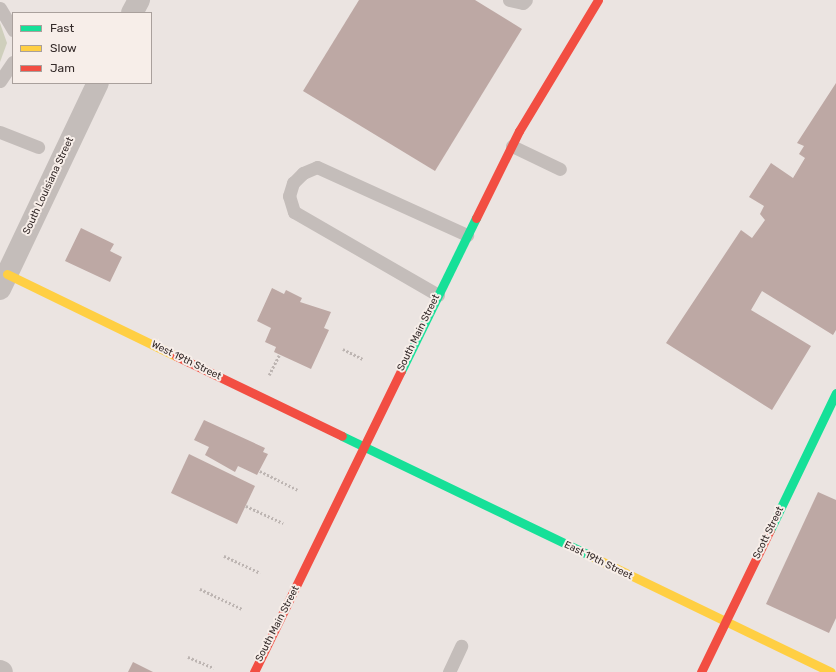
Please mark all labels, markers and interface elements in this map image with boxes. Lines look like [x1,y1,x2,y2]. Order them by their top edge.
legend [12,12,152,84]
text: Fast [50,21,74,35]
text: Slow [50,41,77,55]
text: Jam [50,61,75,75]
street label: South Louisiana Street [21,135,77,237]
street label: South Main Street [395,293,443,373]
street label: West 19th Street [149,339,223,383]
street label: Scott Street [751,505,787,561]
street label: East 19th Street [562,539,634,583]
street label: South Main Street [254,584,302,664]

